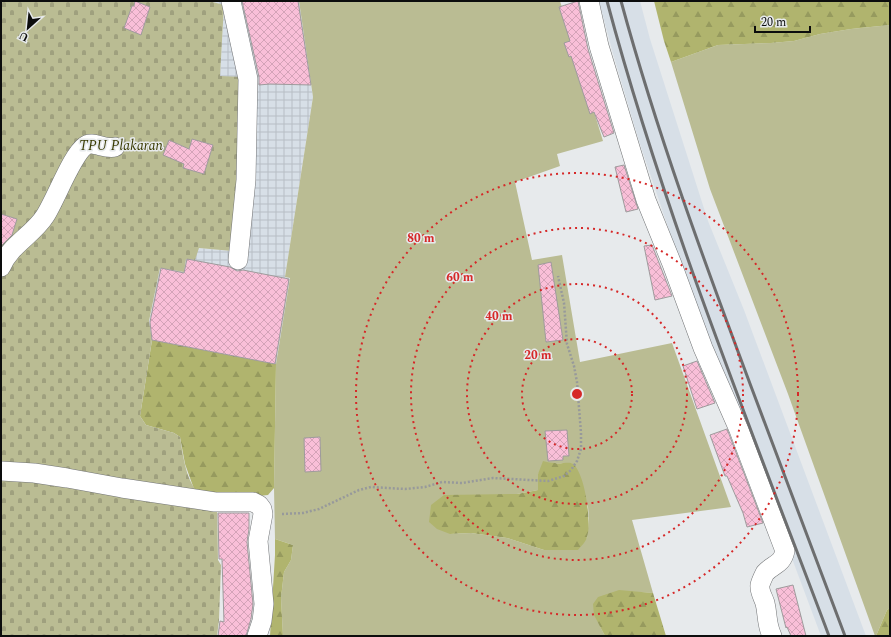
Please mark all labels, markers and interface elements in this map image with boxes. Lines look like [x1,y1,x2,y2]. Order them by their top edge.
north arrow [8,8,48,48]
scale bar [755,8,810,34]
text: 20 m [761,13,786,32]
text: U [16,27,32,46]
park label: TPU Plakaran [79,135,163,156]
text: 80 m [407,229,435,248]
text: 60 m [446,268,474,287]
text: 40 m [485,307,513,326]
text: 20 m [524,346,552,365]
centre of rings [570,387,584,401]

